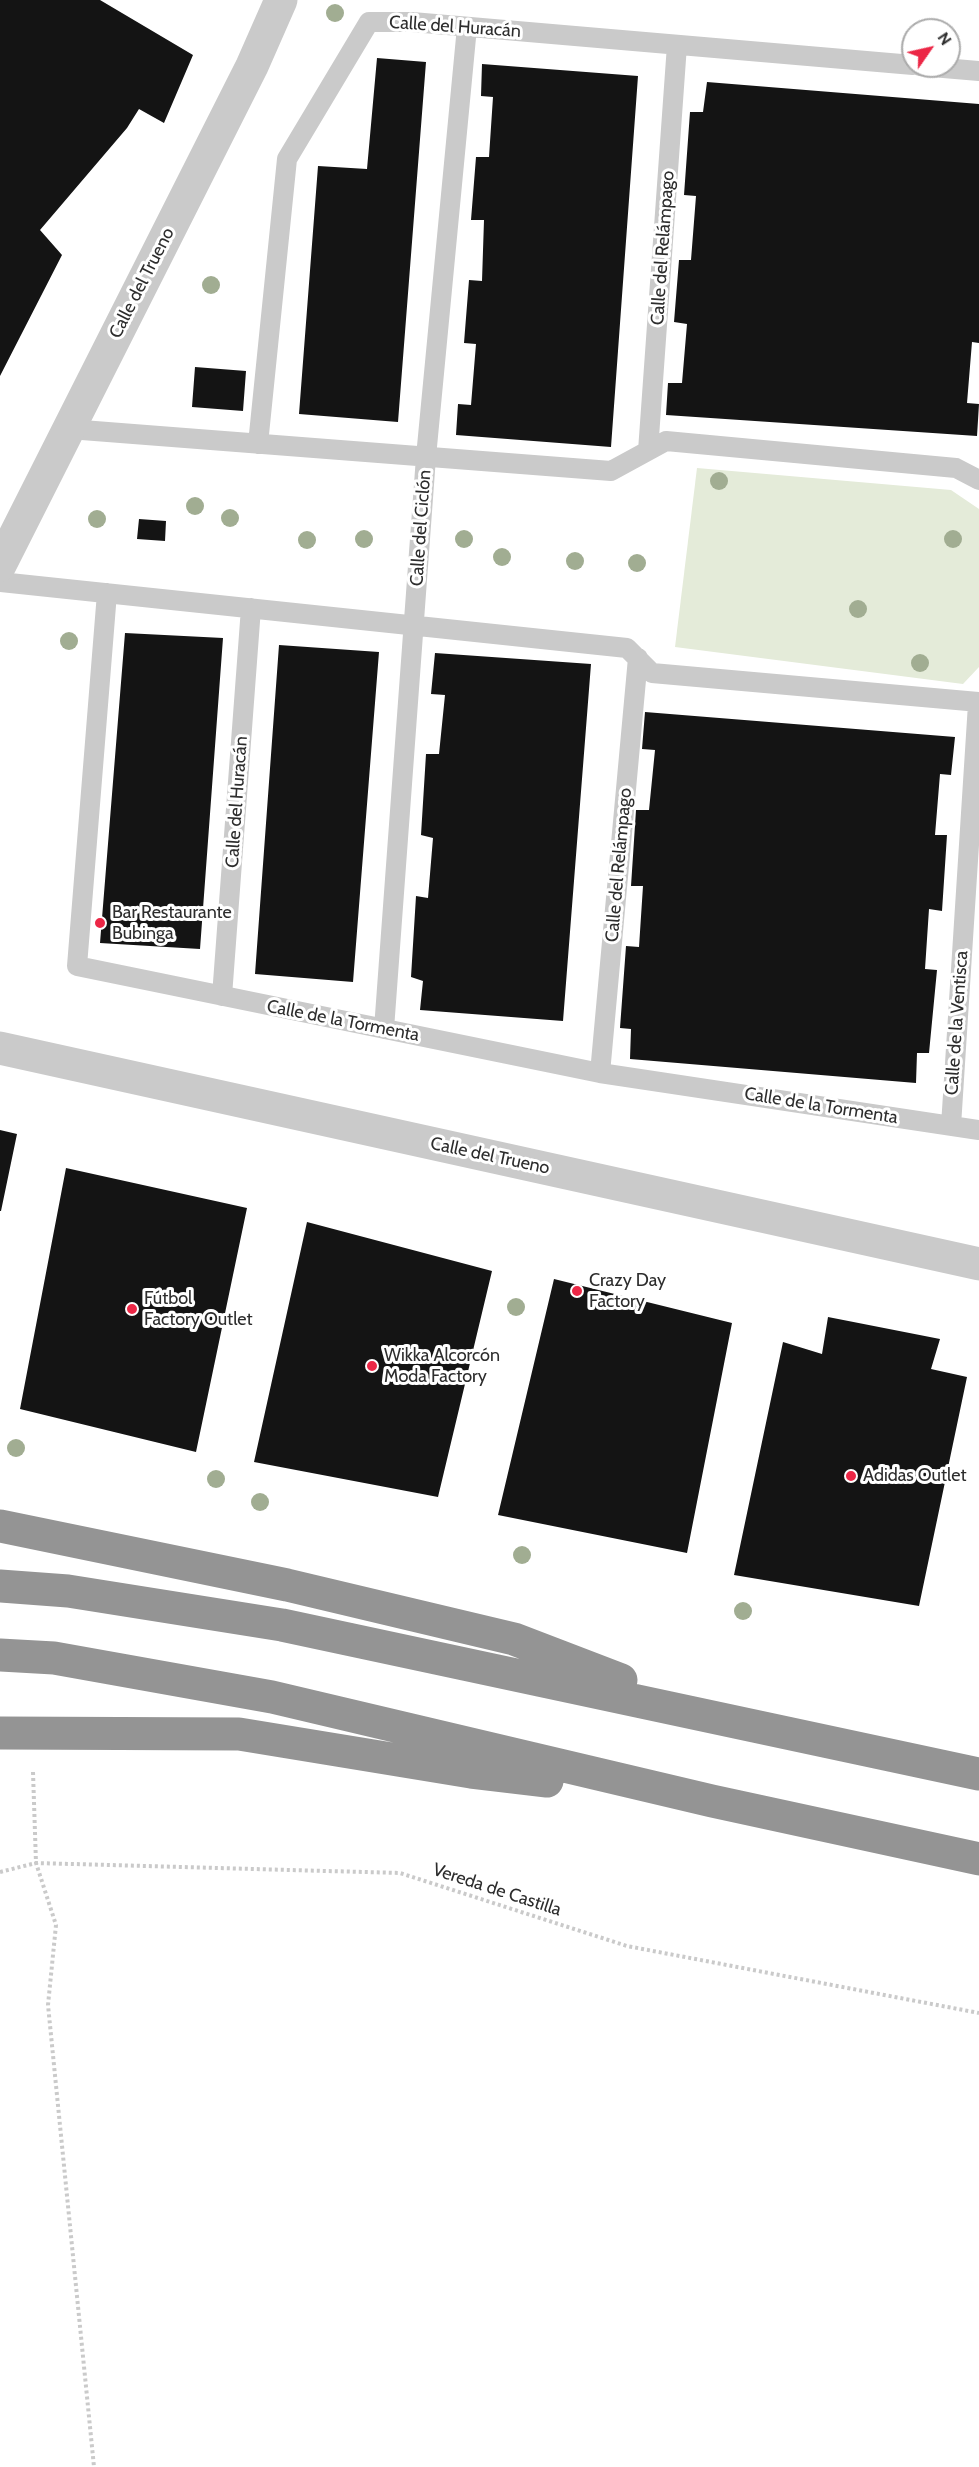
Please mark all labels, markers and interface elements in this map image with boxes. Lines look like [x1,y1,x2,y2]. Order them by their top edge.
street label: Calle del Huracán [388,12,522,42]
north arrow [901,18,961,78]
text: N [934,29,956,49]
street label: Calle del Relámpago [647,170,679,326]
street label: Calle del Trueno [105,224,179,342]
street label: Calle del Ciclón [406,469,436,587]
street label: Calle del Huracán [222,735,252,869]
street label: Calle del Relámpago [601,787,637,943]
place label: Bar Restaurante Bubinga [112,902,232,944]
marker: Bar Restaurante Bubinga [93,916,107,930]
street label: Calle de la Ventisca [941,950,973,1096]
street label: Calle de la Tormenta [265,996,421,1046]
street label: Calle de la Tormenta [743,1083,899,1129]
street label: Calle del Trueno [428,1133,552,1179]
place label: Crazy Day Factory [589,1270,666,1312]
marker: Crazy Day Factory [570,1284,584,1298]
place label: Fútbol Factory Outlet [144,1288,253,1330]
marker: Fútbol Factory Outlet [125,1302,139,1316]
place label: Wikka Alcorcón Moda Factory [384,1345,500,1388]
marker: Wikka Alcorcón Moda Factory [365,1359,379,1373]
place label: Adidas Outlet [863,1465,967,1487]
marker: Adidas Outlet [844,1469,858,1483]
street label: Vereda de Castilla [430,1859,564,1921]

